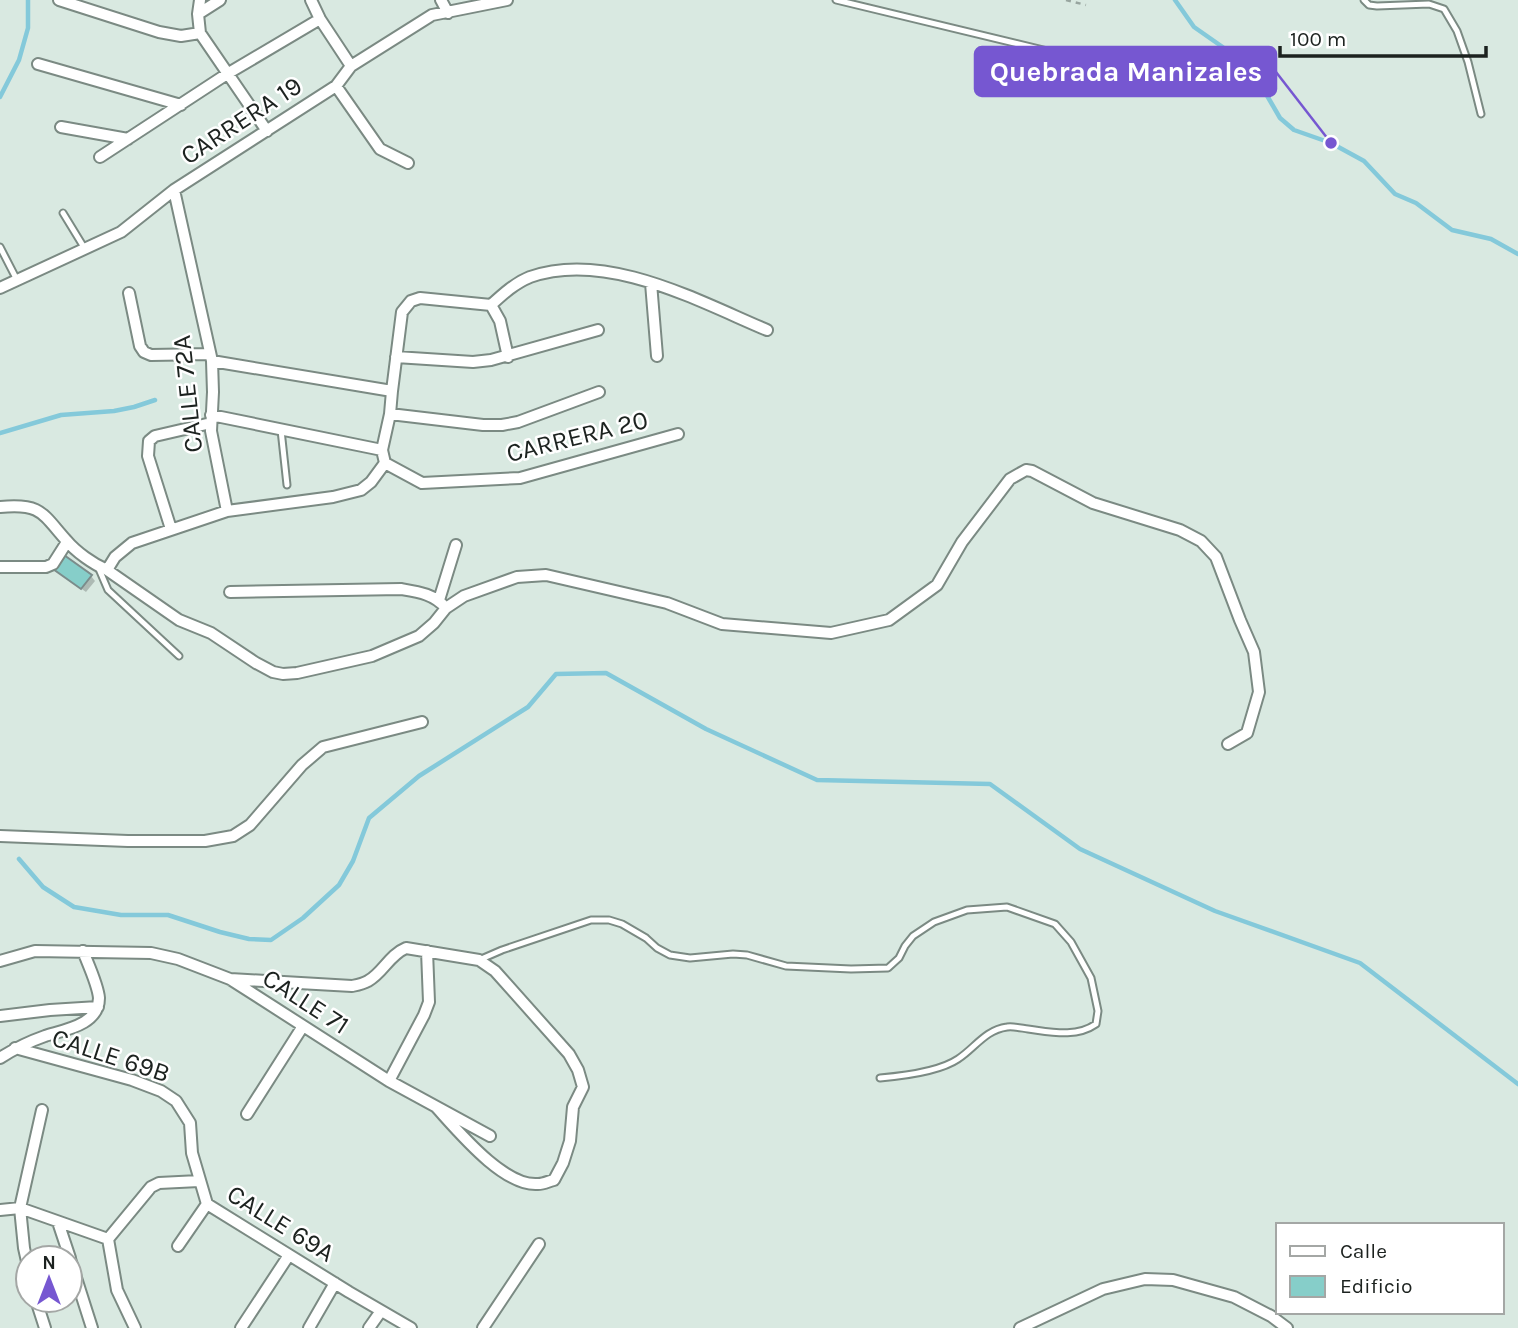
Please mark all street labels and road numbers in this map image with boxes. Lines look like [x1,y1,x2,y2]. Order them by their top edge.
street label: CARRERA 19 [175,70,308,171]
street label: CALLE 72A [166,333,209,454]
street label: CARRERA 20 [503,404,651,469]
street label: CALLE 71 [257,962,355,1041]
street label: CALLE 69B [48,1022,174,1089]
street label: CALLE 69A [221,1178,340,1269]

